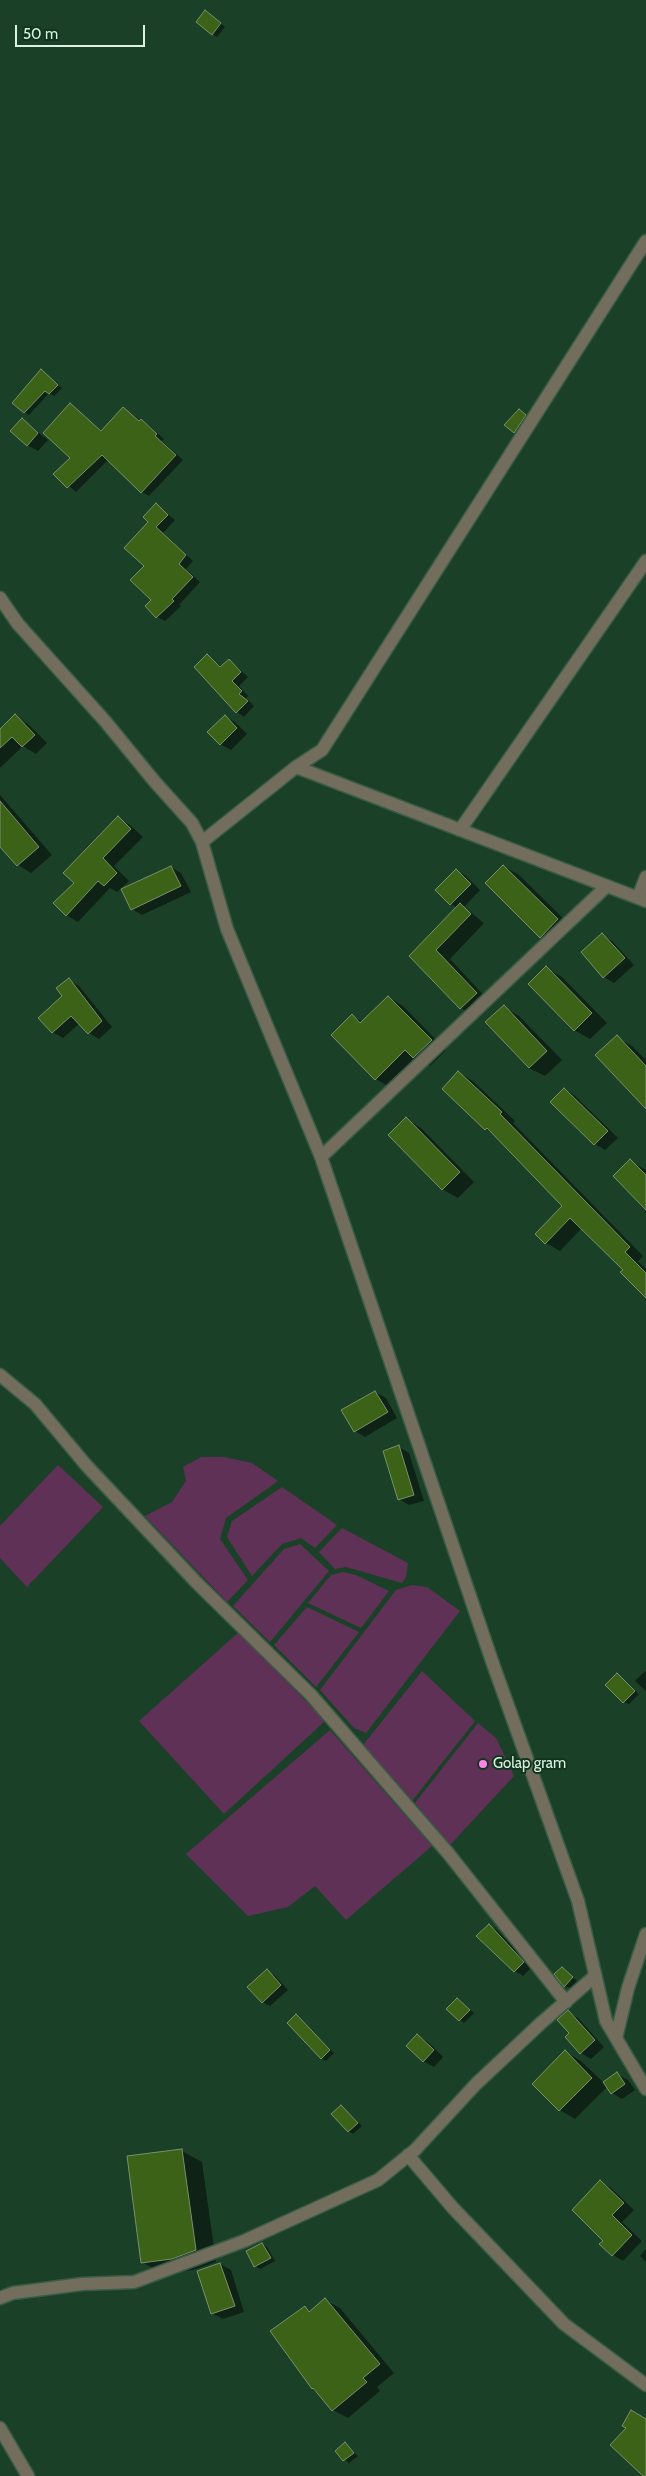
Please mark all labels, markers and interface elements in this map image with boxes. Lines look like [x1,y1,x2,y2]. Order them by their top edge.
scale bar [18,15,148,47]
text: 50 m [23,25,58,43]
place label: Golap gram [493,1755,566,1773]
marker: Golap gram [477,1758,489,1770]

